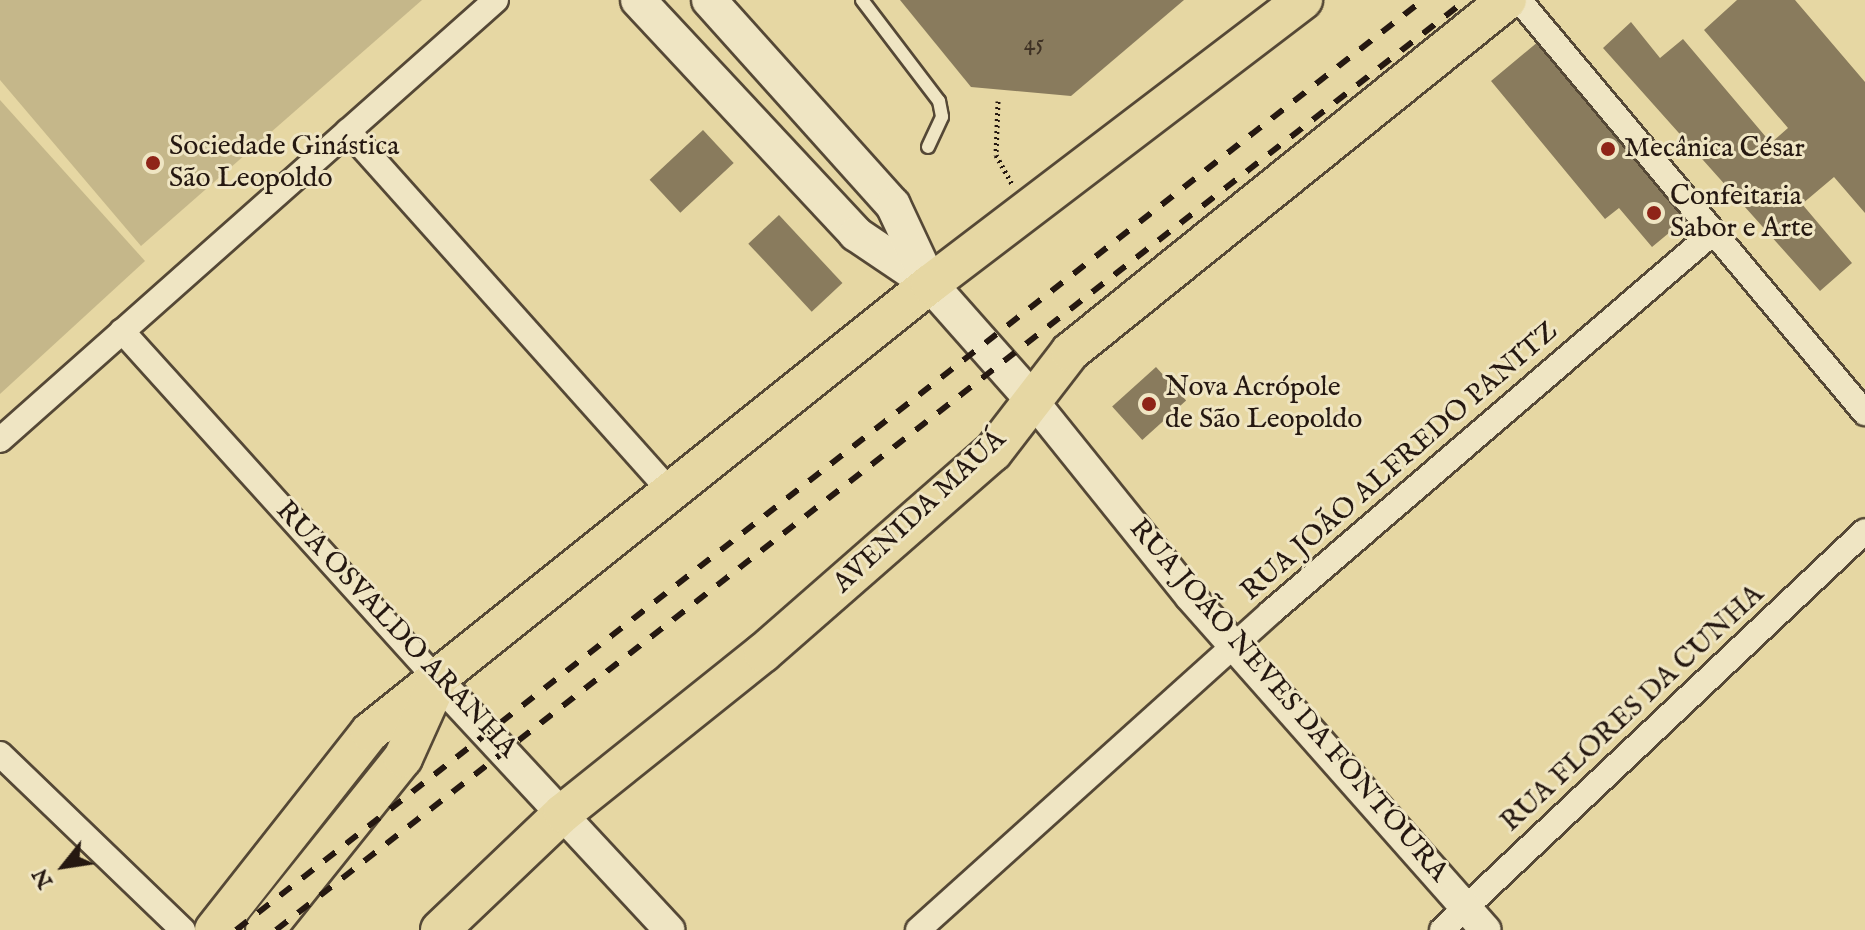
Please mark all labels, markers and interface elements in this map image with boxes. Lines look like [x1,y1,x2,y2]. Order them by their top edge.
house number: 45 [1024,30,1044,58]
place label: Sociedade Ginástica São Leopoldo [169,130,399,196]
place label: Mecânica César [1624,132,1805,166]
marker: Mecânica César [1599,140,1617,158]
marker: Sociedade Ginástica São Leopoldo [144,154,162,172]
place label: Confeitaria Sabor e Arte [1670,180,1813,246]
marker: Confeitaria Sabor e Arte [1645,204,1663,222]
street label: RUA JOÃO ALFREDO PANITZ [1235,315,1565,609]
place label: Nova Acrópole de São Leopoldo [1165,371,1362,437]
marker: Nova Acrópole de São Leopoldo [1140,395,1158,413]
street label: AVENIDA MAUÁ [827,423,1013,601]
street label: RUA OSVALDO ARANHA [268,495,524,765]
street label: RUA JOÃO NEVES DA FONTOURA [1121,513,1455,889]
street label: RUA FLORES DA CUNHA [1495,578,1771,840]
north arrow [24,826,104,906]
text: N [26,863,60,893]

